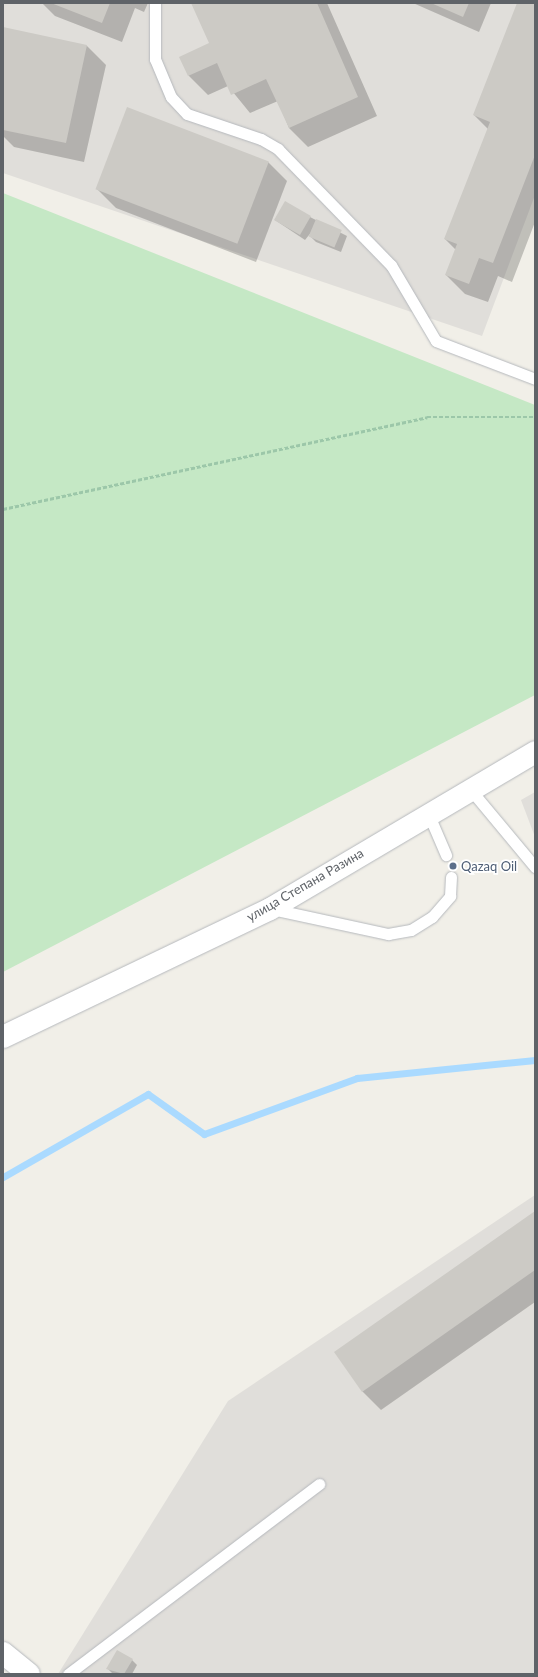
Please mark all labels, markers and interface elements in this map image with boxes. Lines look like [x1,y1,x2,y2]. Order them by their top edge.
street label: улица Степана Разина [244,845,366,925]
place label: Qazaq Oil [461,858,517,874]
marker: Qazaq Oil [448,861,458,871]

